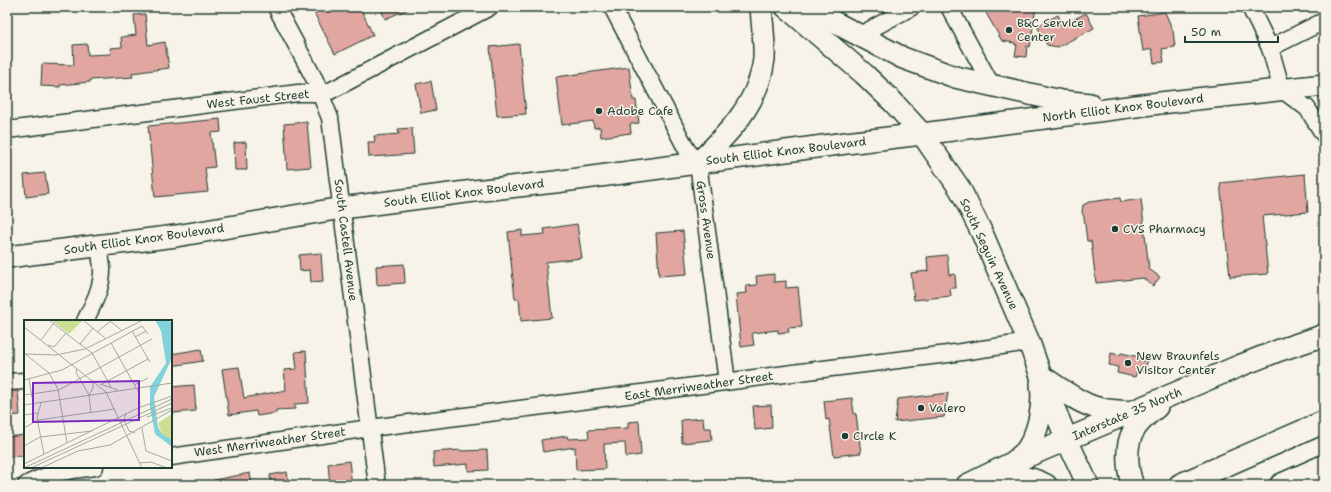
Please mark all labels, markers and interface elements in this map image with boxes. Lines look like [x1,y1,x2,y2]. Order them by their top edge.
place label: B&C Service Center [1017,15,1084,45]
scale bar [1185,18,1278,44]
text: 50 m [1191,24,1221,40]
marker: B&C Service Center [1004,25,1014,35]
street label: West Faust Street [206,86,310,112]
street label: North Elliot Knox Boulevard [1042,90,1205,126]
place label: Adobe Cafe [607,103,674,119]
marker: Adobe Cafe [594,106,604,116]
street label: South Elliot Knox Boulevard [705,133,867,169]
street label: South Elliot Knox Boulevard [383,175,545,211]
street label: South Castell Avenue [331,178,361,302]
street label: Gross Avenue [693,180,719,261]
street label: South Seguin Avenue [956,196,1022,313]
street label: South Elliot Knox Boulevard [63,220,225,258]
place label: CVS Pharmacy [1123,221,1206,237]
marker: CVS Pharmacy [1110,224,1120,234]
inset map [24,320,172,468]
place label: New Braunfels Visitor Center [1136,348,1220,378]
marker: New Braunfels Visitor Center [1123,358,1133,368]
street label: East Merriweather Street [624,368,774,404]
street label: Interstate 35 North [1070,384,1184,444]
place label: Valero [929,400,966,416]
marker: Valero [916,403,926,413]
street label: West Merriweather Street [193,423,347,461]
place label: Circle K [853,428,897,444]
marker: Circle K [840,431,850,441]

